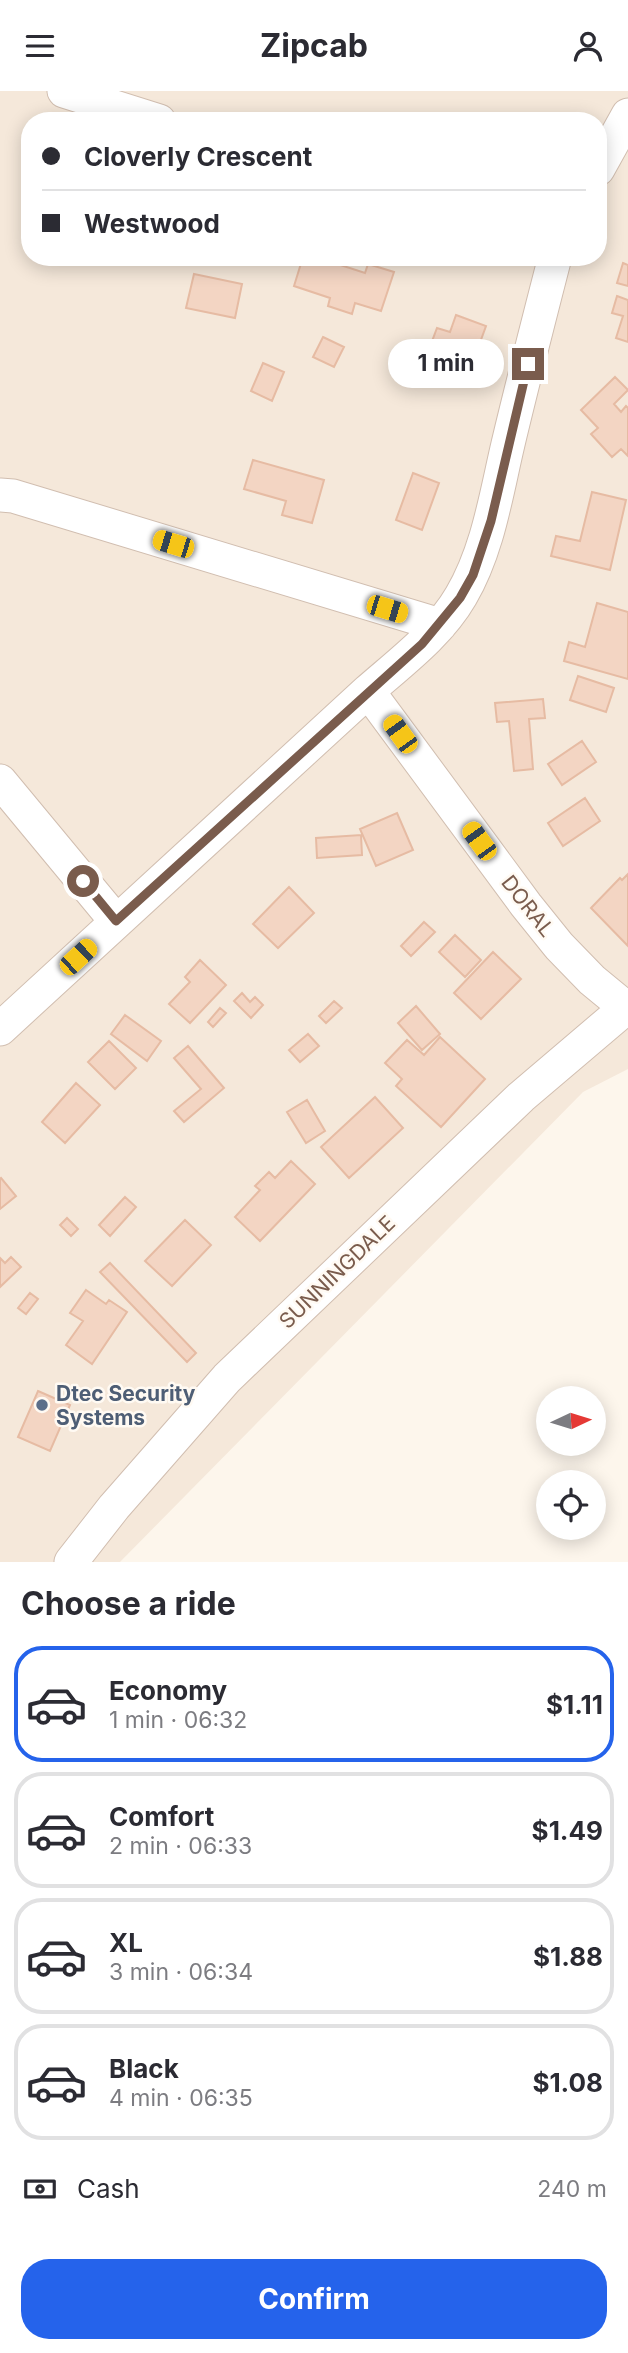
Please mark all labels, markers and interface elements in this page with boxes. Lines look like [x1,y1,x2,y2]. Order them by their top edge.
text: Zipcab [260,26,368,65]
icon: menu [21,27,59,65]
icon: person [569,27,607,65]
text: Cloverly Crescent [84,141,312,172]
text: Westwood [84,208,220,239]
callout: 1 min [388,339,504,389]
route end [512,348,544,380]
text: 1 min [418,349,474,377]
car [150,528,197,560]
car [364,593,411,625]
car [380,711,421,757]
car [459,818,500,864]
route start [67,865,99,897]
street label: DORAL [496,870,560,942]
car [56,935,101,979]
street label: SUNNINGDALE [274,1210,400,1334]
place label: Dtec Security Systems [56,1381,196,1430]
north arrow [536,1386,606,1456]
map controls [536,1386,606,1540]
marker: Dtec Security Systems [34,1397,50,1413]
button: locate [536,1470,606,1540]
text: Choose a ride [21,1584,236,1623]
icon: car [25,1673,88,1736]
text: Economy [109,1675,227,1706]
text: $1.11 [546,1689,603,1720]
text: 1 min · 06:32 [109,1706,247,1734]
icon: car [25,1799,88,1862]
text: Comfort [109,1801,214,1832]
text: $1.49 [532,1815,603,1846]
text: 2 min · 06:33 [109,1832,252,1860]
icon: car [25,1925,88,1988]
text: XL [109,1927,143,1958]
text: $1.88 [533,1941,603,1972]
text: 3 min · 06:34 [109,1958,253,1986]
icon: car [25,2051,88,2114]
text: Black [109,2053,179,2084]
text: $1.08 [532,2067,603,2098]
text: 4 min · 06:35 [109,2084,253,2112]
icon: cash [21,2170,59,2208]
text: Cash [77,2173,140,2204]
text: 240 m [537,2175,607,2203]
button: Confirm [21,2259,607,2339]

